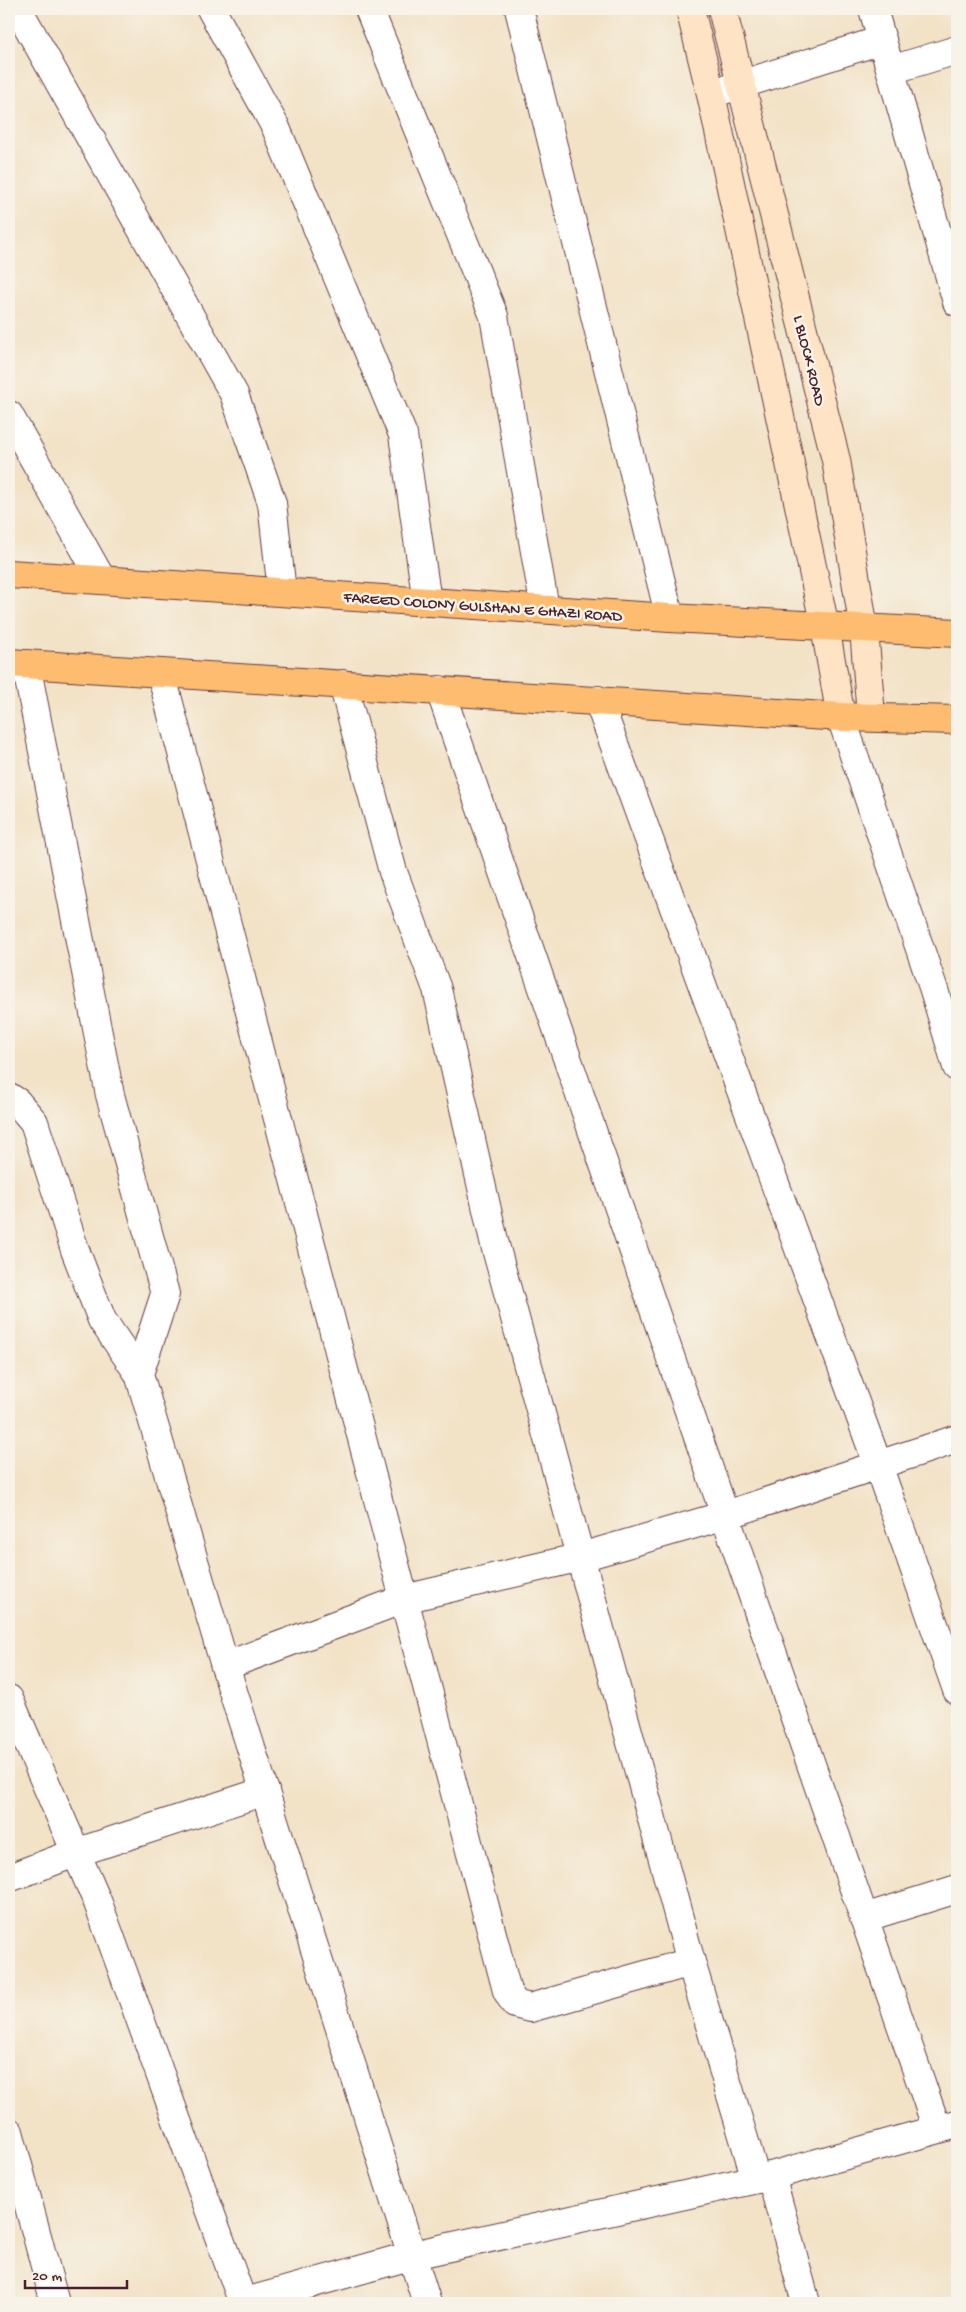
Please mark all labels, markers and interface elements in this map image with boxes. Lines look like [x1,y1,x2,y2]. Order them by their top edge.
street label: L BLOCK ROAD [787,314,828,409]
street label: FAREED COLONY GULSHAN E GHAZI ROAD [342,589,623,628]
scale bar [25,2257,128,2289]
text: 20 m [32,2268,62,2286]

